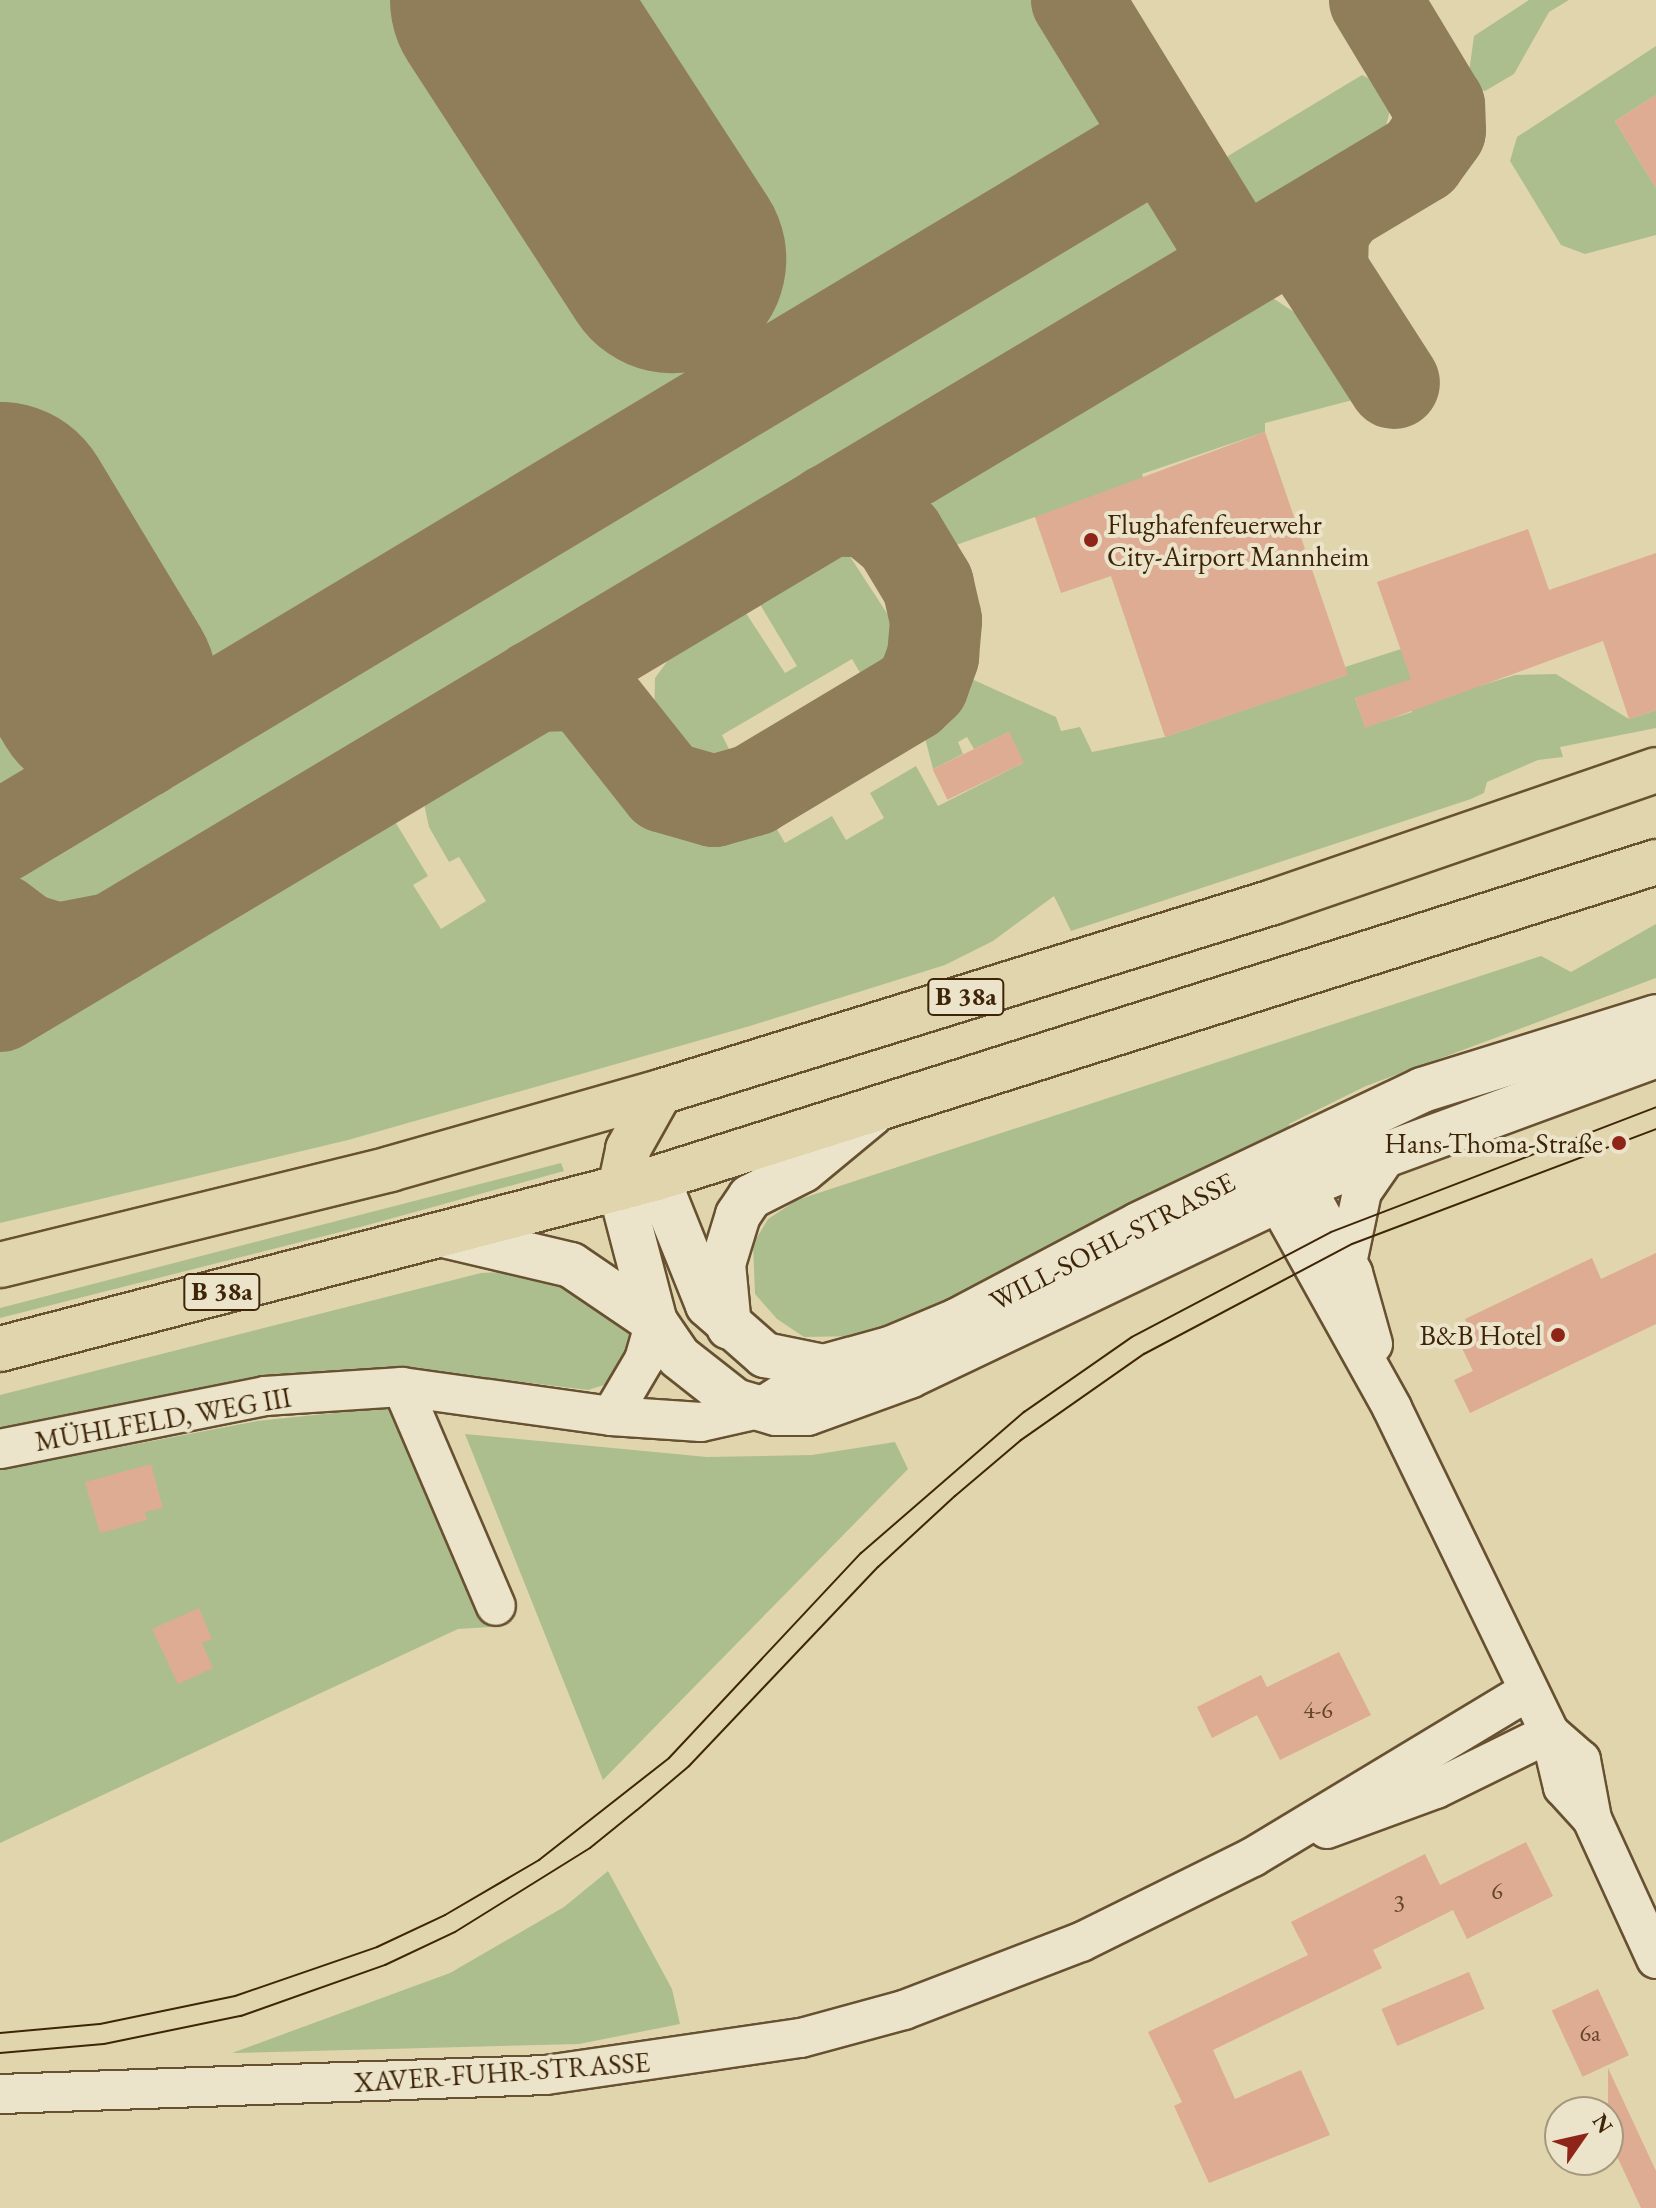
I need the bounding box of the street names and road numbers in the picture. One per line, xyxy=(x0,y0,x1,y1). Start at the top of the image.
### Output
road number: B 38a xyxy=(926,975,1006,1019)
street label: WILL-SOHL-STRASSE xyxy=(984,1165,1240,1317)
road number: B 38a xyxy=(182,1270,262,1314)
street label: MÜHLFELD, WEG III xyxy=(32,1380,294,1458)
street label: XAVER-FUHR-STRASSE xyxy=(353,2045,651,2099)

